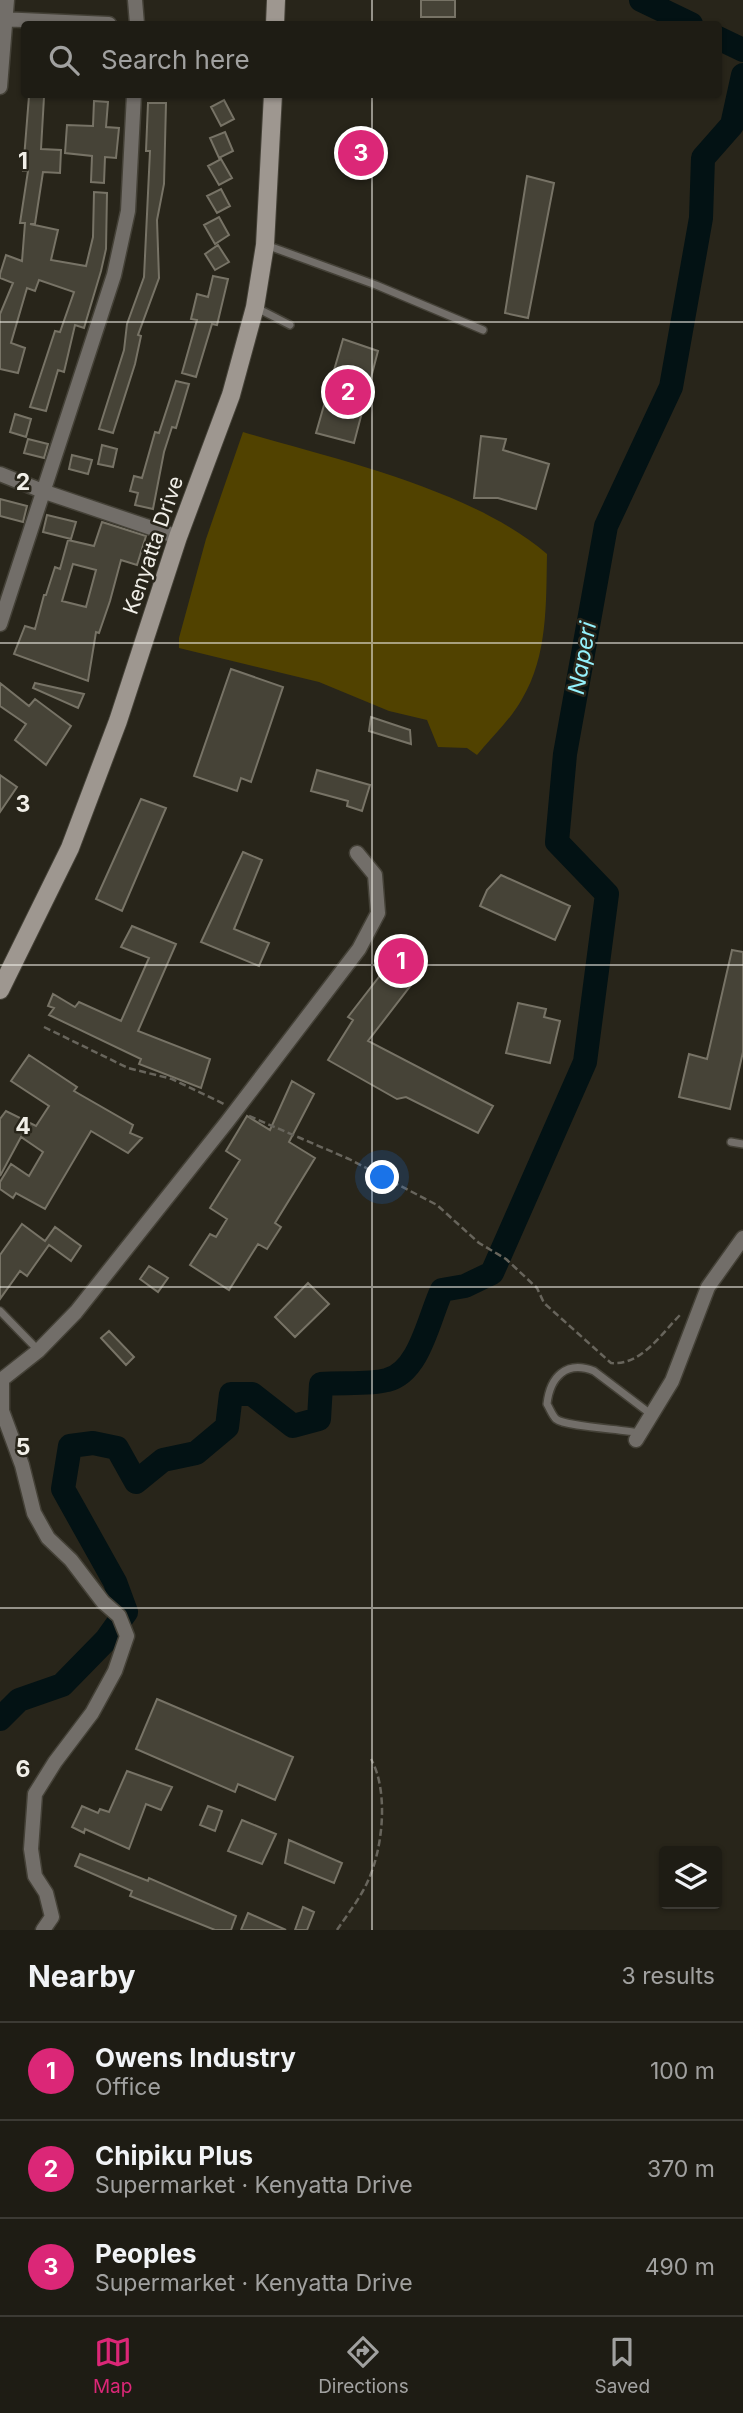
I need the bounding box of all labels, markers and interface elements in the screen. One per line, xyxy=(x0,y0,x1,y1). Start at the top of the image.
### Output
search box xyxy=(21,21,722,98)
icon: search xyxy=(45,41,83,79)
text: Search here xyxy=(101,44,250,75)
pin: 3 xyxy=(338,127,384,179)
text: 1 xyxy=(18,147,28,175)
pin: 2 xyxy=(325,366,371,418)
text: 2 xyxy=(16,468,30,496)
street label: Kenyatta Drive xyxy=(118,473,188,617)
water label: Naperi xyxy=(562,619,602,697)
text: 3 xyxy=(16,790,30,818)
pin: 1 xyxy=(378,935,424,987)
text: 4 xyxy=(15,1112,31,1140)
your location xyxy=(365,1160,399,1194)
text: 5 xyxy=(16,1433,30,1461)
text: 6 xyxy=(16,1755,30,1783)
map controls xyxy=(659,1846,722,1909)
button: layers xyxy=(659,1846,722,1909)
text: Nearby xyxy=(28,1958,136,1994)
text: 3 results xyxy=(622,1962,715,1990)
text: Owens Industry xyxy=(95,2042,296,2073)
text: 1 xyxy=(46,2057,56,2085)
text: 100 m xyxy=(650,2057,715,2085)
text: Office xyxy=(95,2073,161,2101)
text: Chipiku Plus xyxy=(95,2140,253,2171)
text: 2 xyxy=(44,2155,58,2183)
text: 370 m xyxy=(647,2155,715,2183)
text: Supermarket · Kenyatta Drive xyxy=(95,2171,413,2199)
text: Peoples xyxy=(95,2238,197,2269)
text: 3 xyxy=(44,2253,58,2281)
text: 490 m xyxy=(645,2253,715,2281)
text: Supermarket · Kenyatta Drive xyxy=(95,2269,413,2297)
tab: Map xyxy=(93,2333,132,2398)
tab: Directions xyxy=(318,2333,409,2398)
tab: Saved xyxy=(594,2333,650,2398)

